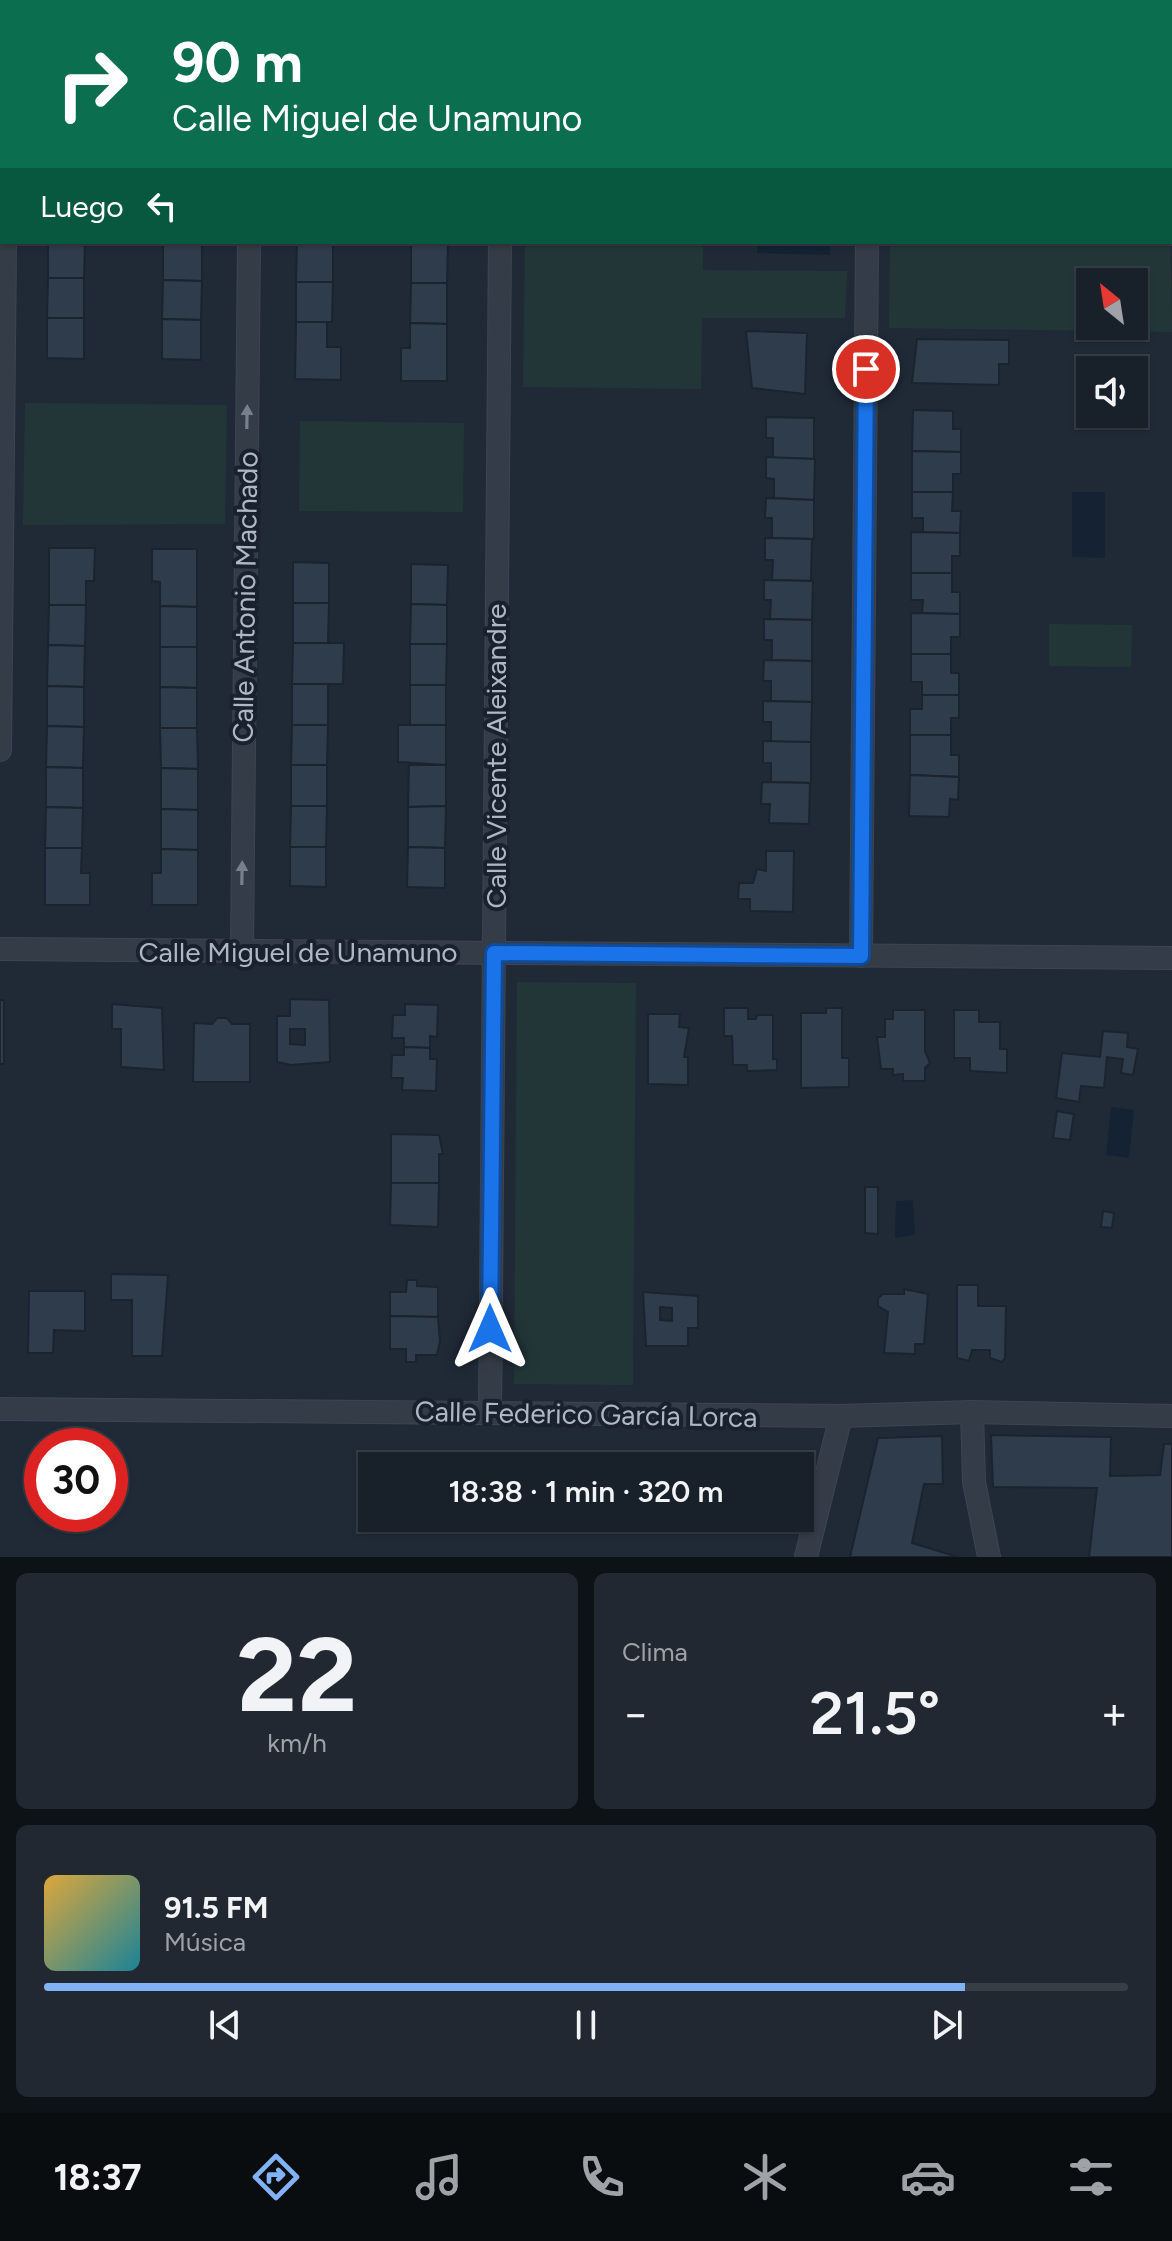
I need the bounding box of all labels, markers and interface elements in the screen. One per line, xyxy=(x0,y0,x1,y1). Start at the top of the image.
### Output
text: 90 m xyxy=(172,29,303,96)
icon: right xyxy=(40,32,144,136)
text: Calle Miguel de Unamuno xyxy=(172,97,582,140)
icon: left xyxy=(140,184,184,228)
text: Luego xyxy=(40,188,124,225)
north arrow xyxy=(1076,268,1148,340)
map controls xyxy=(1076,268,1148,428)
pin xyxy=(832,335,900,403)
icon: arrive xyxy=(844,347,888,391)
button: sound xyxy=(1076,356,1148,428)
one-way arrow xyxy=(241,404,253,429)
street label: Calle Antonio Machado xyxy=(225,451,265,743)
street label: Calle Vicente Aleixandre xyxy=(479,604,513,908)
one-way arrow xyxy=(236,860,248,885)
street label: Calle Miguel de Unamuno xyxy=(138,935,458,969)
position arrow xyxy=(448,1287,532,1371)
street label: Calle Federico García Lorca xyxy=(414,1394,758,1434)
speed limit sign: 30 xyxy=(24,1428,128,1532)
text: 18:38 · 1 min · 320 m xyxy=(448,1473,724,1510)
text: 22 xyxy=(237,1612,357,1737)
text: Clima xyxy=(622,1636,688,1668)
text: 21.5° xyxy=(810,1677,940,1749)
text: − xyxy=(622,1687,649,1740)
text: + xyxy=(1101,1687,1128,1740)
text: km/h xyxy=(267,1727,327,1759)
text: 91.5 FM xyxy=(164,1889,268,1926)
text: Música xyxy=(164,1926,246,1958)
icon: previous xyxy=(203,2003,247,2047)
icon: pause xyxy=(564,2003,608,2047)
icon: next xyxy=(925,2003,969,2047)
icon: directions xyxy=(248,2149,304,2205)
icon: music xyxy=(411,2149,467,2205)
icon: phone xyxy=(574,2149,630,2205)
icon: climate xyxy=(737,2149,793,2205)
icon: car xyxy=(900,2149,956,2205)
icon: filters xyxy=(1063,2149,1119,2205)
text: 18:37 xyxy=(53,2156,142,2199)

